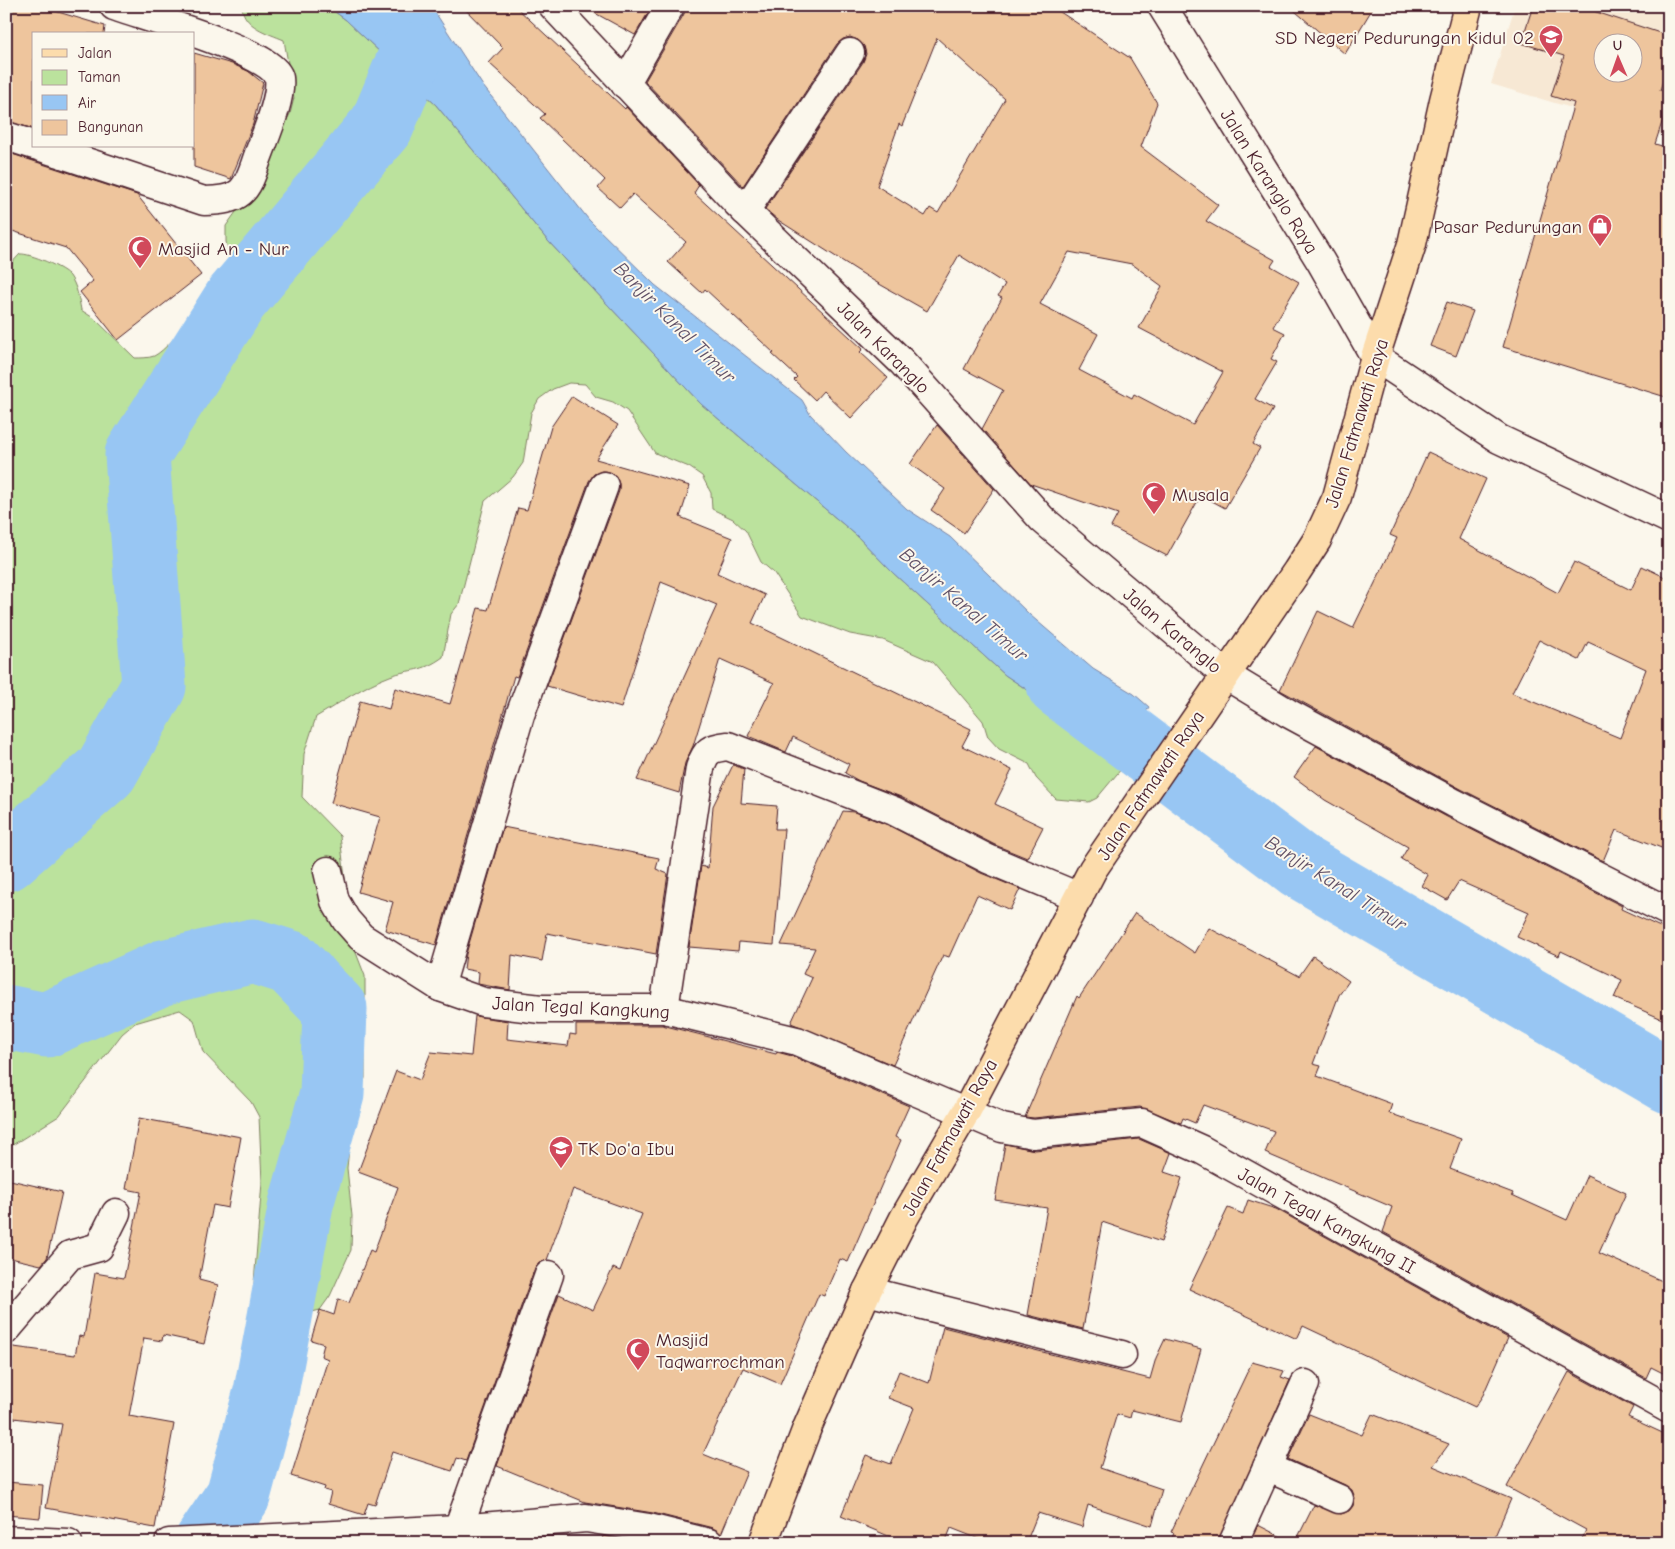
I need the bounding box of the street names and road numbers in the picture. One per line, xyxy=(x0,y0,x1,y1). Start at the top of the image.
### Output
street label: Jalan Karanglo Raya xyxy=(1216,105,1323,258)
street label: Jalan Karanglo xyxy=(833,297,934,398)
street label: Jalan Fatmawati Raya xyxy=(1321,336,1393,511)
street label: Jalan Karanglo xyxy=(1119,583,1226,678)
street label: Jalan Fatmawati Raya xyxy=(1093,707,1209,865)
street label: Jalan Tegal Kangkung xyxy=(491,992,670,1024)
street label: Jalan Fatmawati Raya xyxy=(898,1055,1002,1220)
street label: Jalan Tegal Kangkung II xyxy=(1234,1163,1419,1279)

